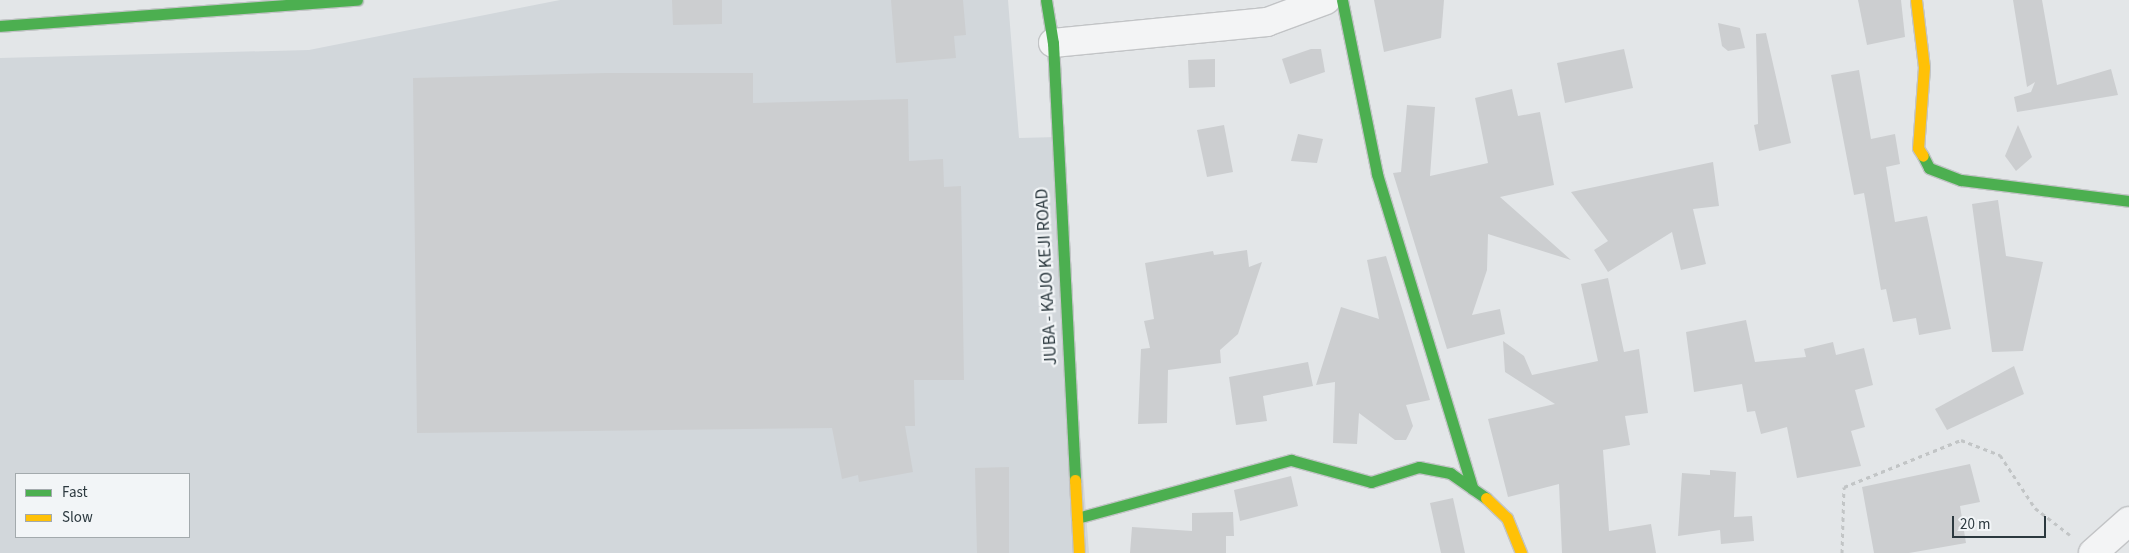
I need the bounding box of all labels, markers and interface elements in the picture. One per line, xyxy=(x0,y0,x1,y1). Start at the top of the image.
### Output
street label: JUBA - KAJO KEJI ROAD xyxy=(1032,188,1062,366)
legend xyxy=(15,473,190,538)
text: Fast xyxy=(62,482,88,503)
scale bar xyxy=(1954,506,2048,538)
text: Slow xyxy=(62,507,93,528)
text: 20 m xyxy=(1960,514,1990,535)

